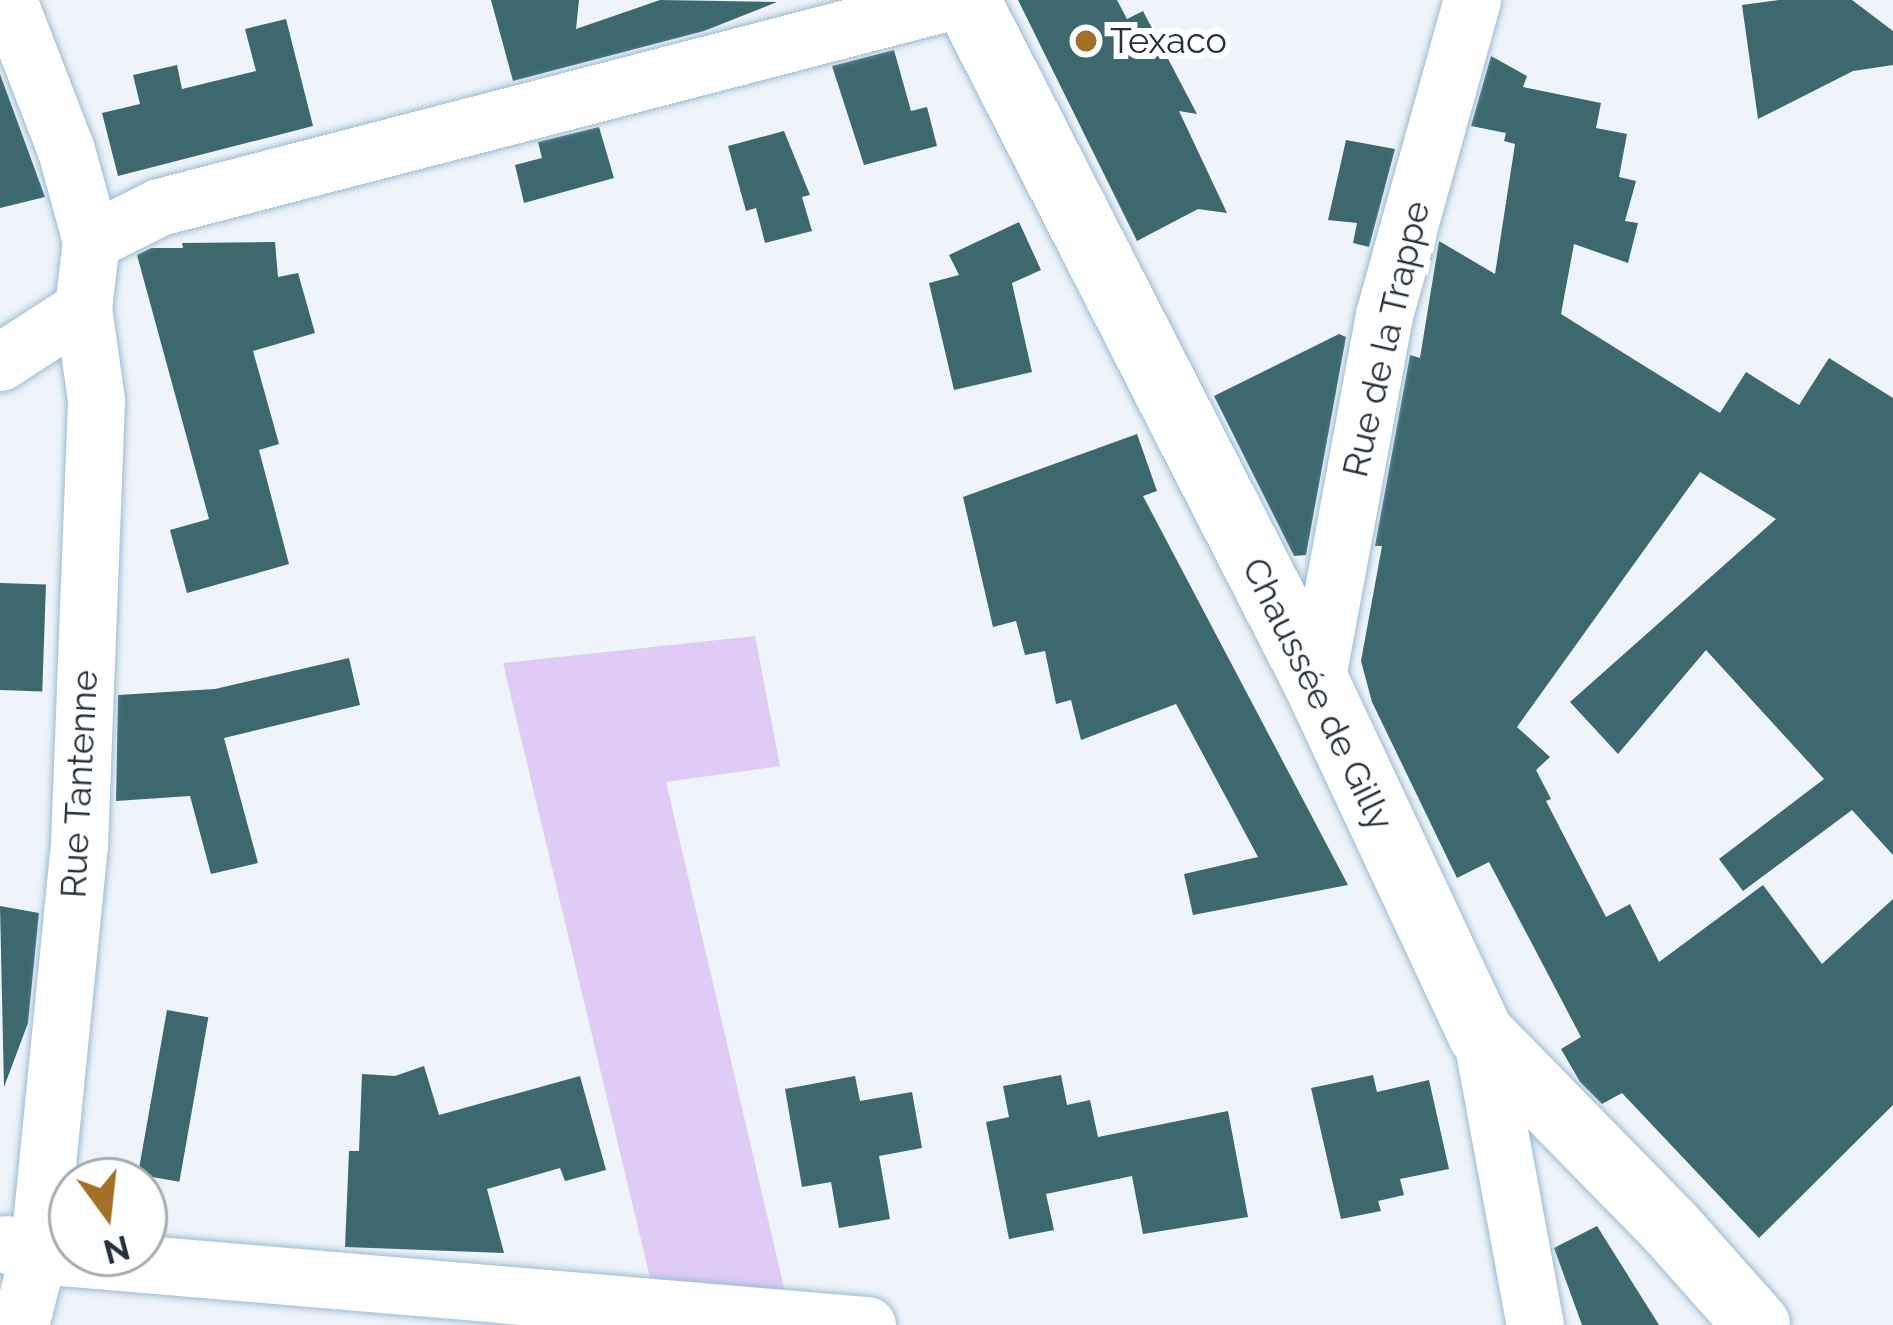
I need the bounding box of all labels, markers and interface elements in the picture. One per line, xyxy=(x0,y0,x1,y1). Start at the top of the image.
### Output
place label: Texaco xyxy=(1110,19,1227,63)
marker: Texaco xyxy=(1073,28,1099,54)
street label: Rue de la Trappe xyxy=(1333,196,1439,482)
street label: Chaussée de Gilly xyxy=(1233,551,1403,837)
street label: Rue Tantenne xyxy=(51,668,107,900)
north arrow xyxy=(48,1157,168,1277)
text: N xyxy=(99,1227,134,1271)

